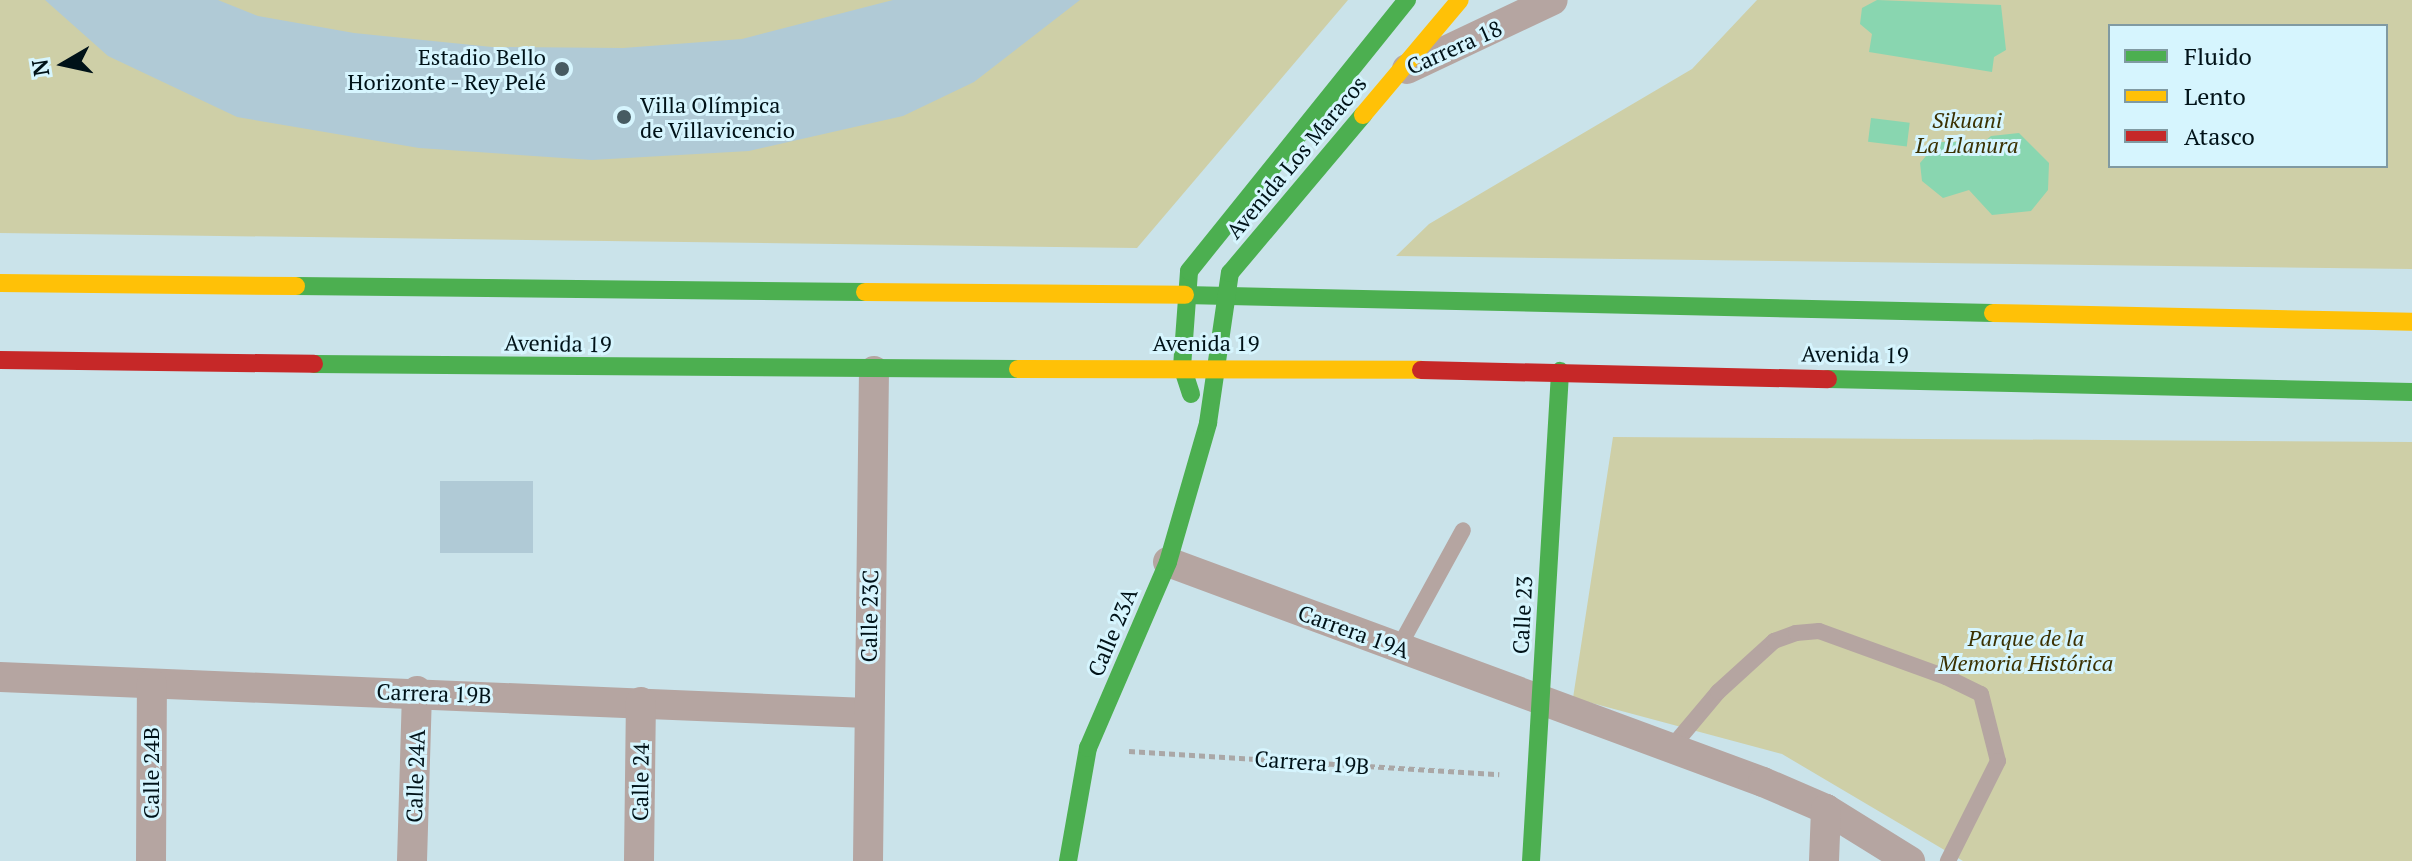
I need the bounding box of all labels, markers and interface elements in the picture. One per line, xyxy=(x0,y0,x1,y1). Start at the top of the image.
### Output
street label: Carrera 18 xyxy=(1402,14,1506,80)
north arrow xyxy=(24,24,104,104)
legend xyxy=(2108,24,2388,168)
text: Fluido xyxy=(2184,40,2252,72)
place label: Estadio Bello Horizonte - Rey Pelé xyxy=(346,43,546,94)
text: N xyxy=(24,57,55,78)
marker: Estadio Bello Horizonte - Rey Pelé xyxy=(553,60,571,78)
street label: Avenida Los Maracos xyxy=(1220,70,1372,244)
text: Lento xyxy=(2184,80,2246,112)
place label: Villa Olímpica de Villavicencio xyxy=(640,91,795,142)
park label: Sikuani La Llanura xyxy=(1916,106,2018,158)
marker: Villa Olímpica de Villavicencio xyxy=(615,108,633,126)
text: Atasco xyxy=(2184,120,2255,152)
street label: Avenida 19 xyxy=(504,329,612,357)
street label: Avenida 19 xyxy=(1152,330,1260,356)
street label: Avenida 19 xyxy=(1801,340,1909,368)
street label: Calle 23C xyxy=(855,569,883,663)
street label: Calle 23 xyxy=(1507,575,1537,655)
street label: Calle 23A xyxy=(1082,584,1142,680)
street label: Carrera 19A xyxy=(1295,599,1413,663)
park label: Parque de la Memoria Histórica xyxy=(1939,624,2113,676)
street label: Carrera 19B xyxy=(376,678,492,708)
street label: Calle 24B xyxy=(138,727,164,819)
street label: Calle 24A xyxy=(400,729,430,823)
street label: Calle 24 xyxy=(626,743,654,821)
street label: Carrera 19B xyxy=(1254,745,1370,779)

